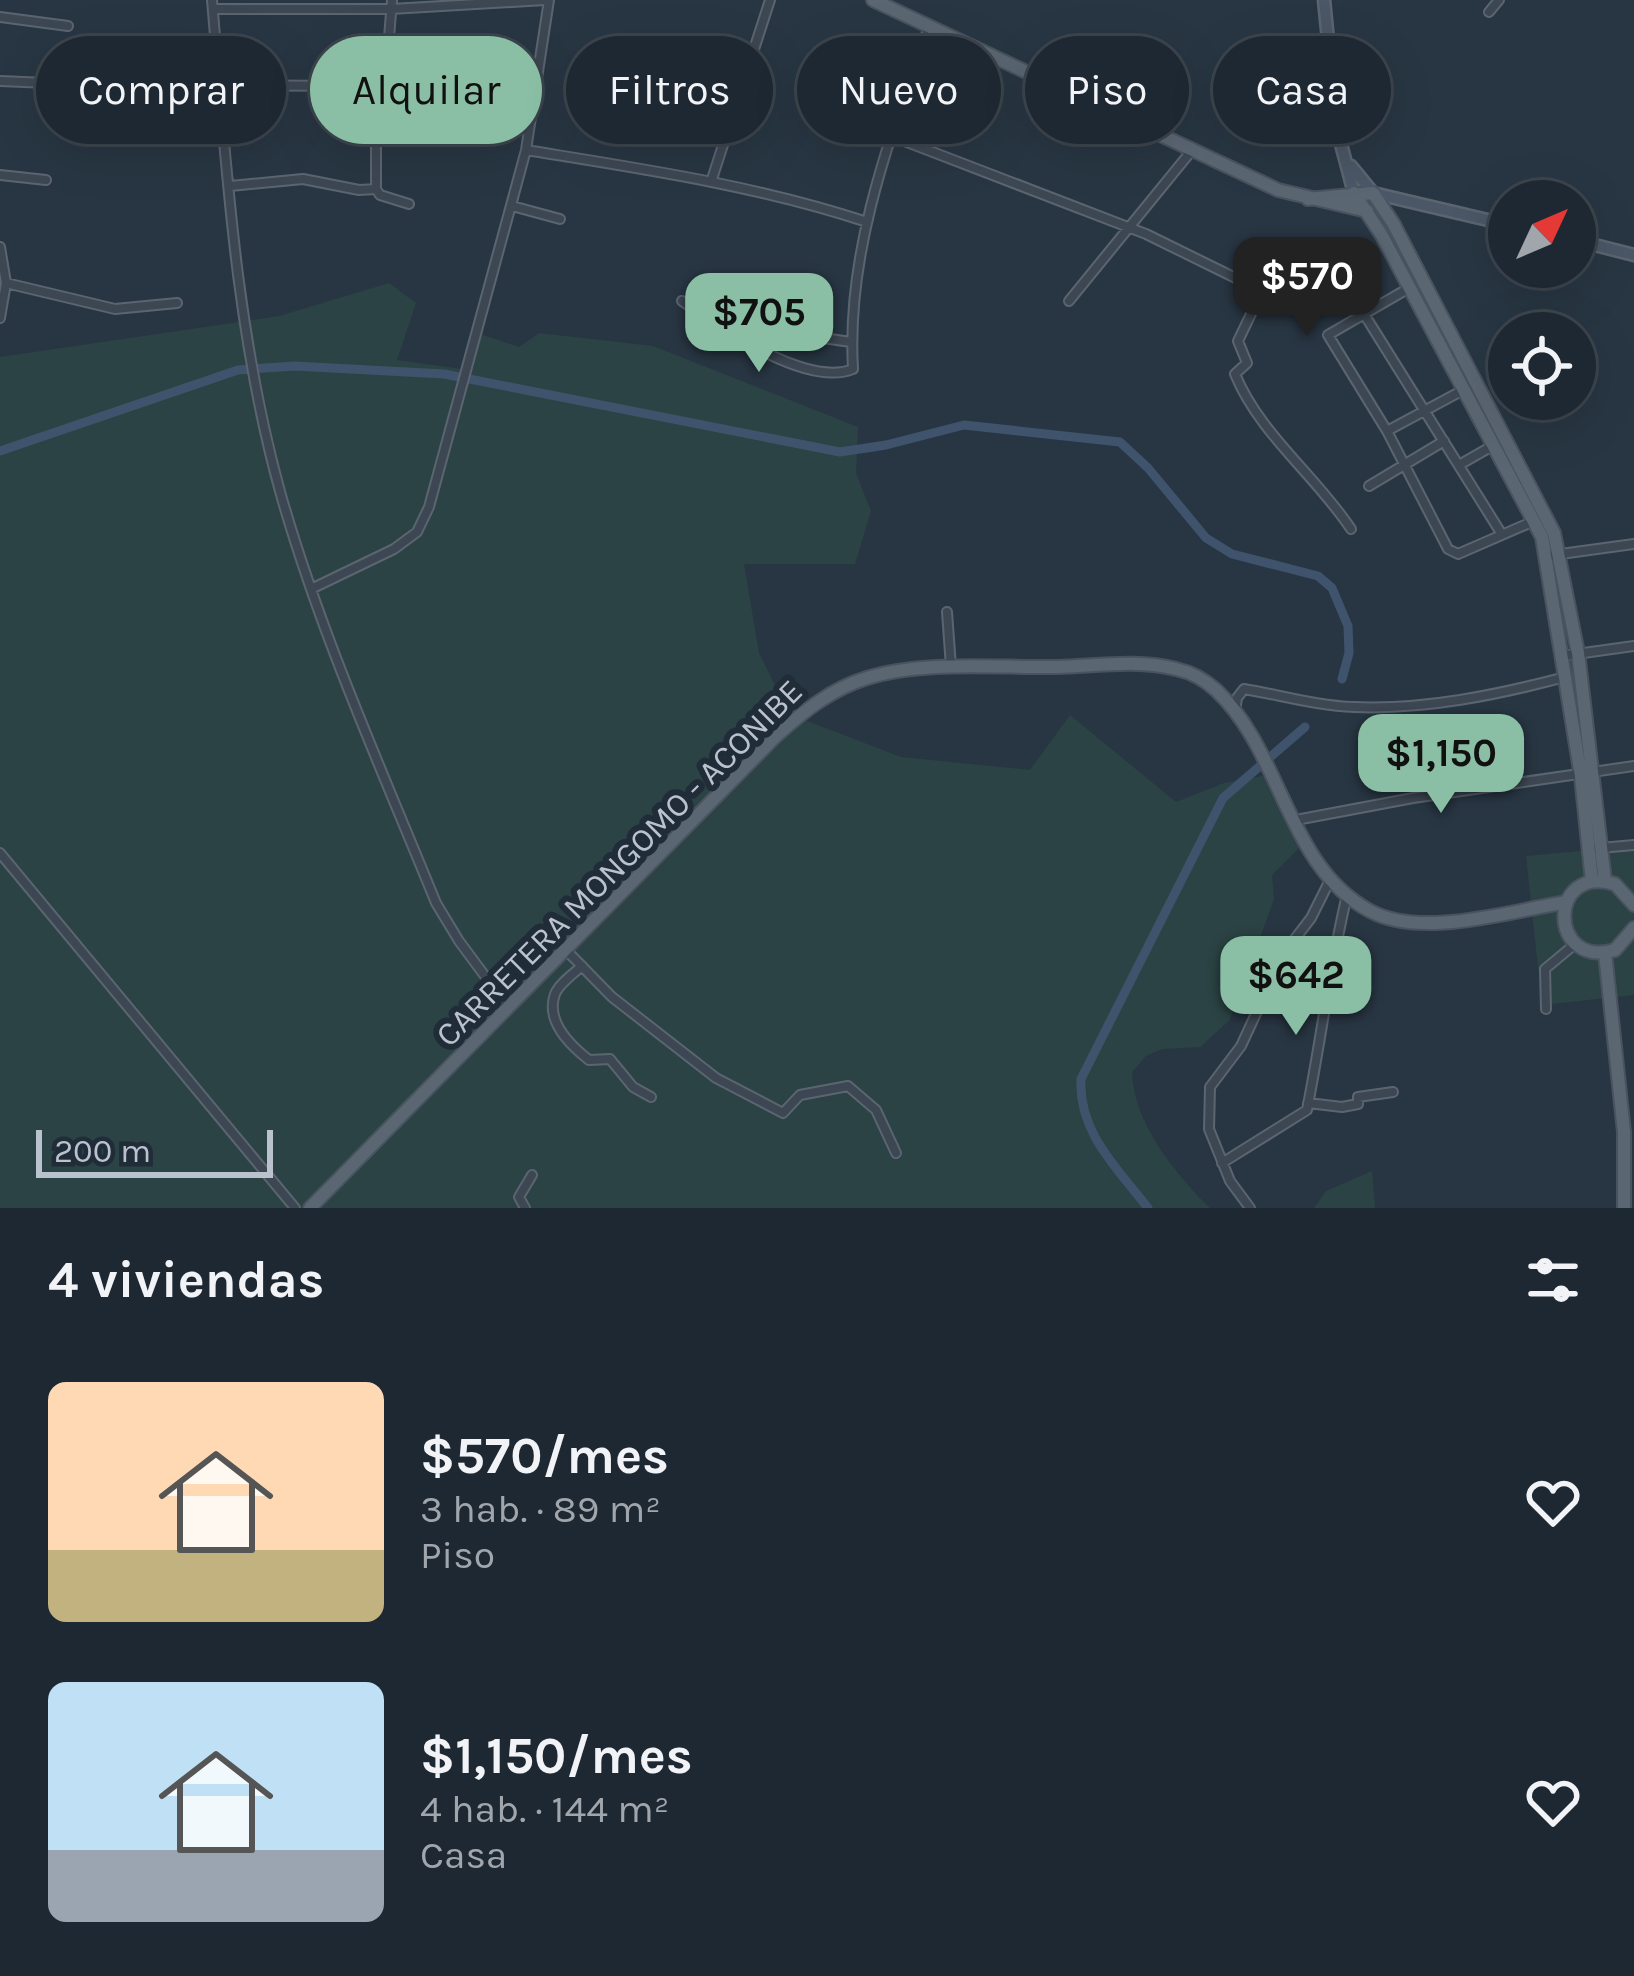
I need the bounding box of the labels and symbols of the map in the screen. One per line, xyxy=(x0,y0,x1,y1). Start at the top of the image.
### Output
north arrow xyxy=(1488,180,1596,288)
pin: $570 xyxy=(1236,237,1378,339)
pin: $705 xyxy=(688,273,830,375)
street label: CARRETERA MONGOMO - ACONIBE xyxy=(428,672,810,1054)
pin: $1,150 xyxy=(1343,714,1539,816)
pin: $642 xyxy=(1225,936,1367,1038)
scale bar xyxy=(36,1124,273,1177)

